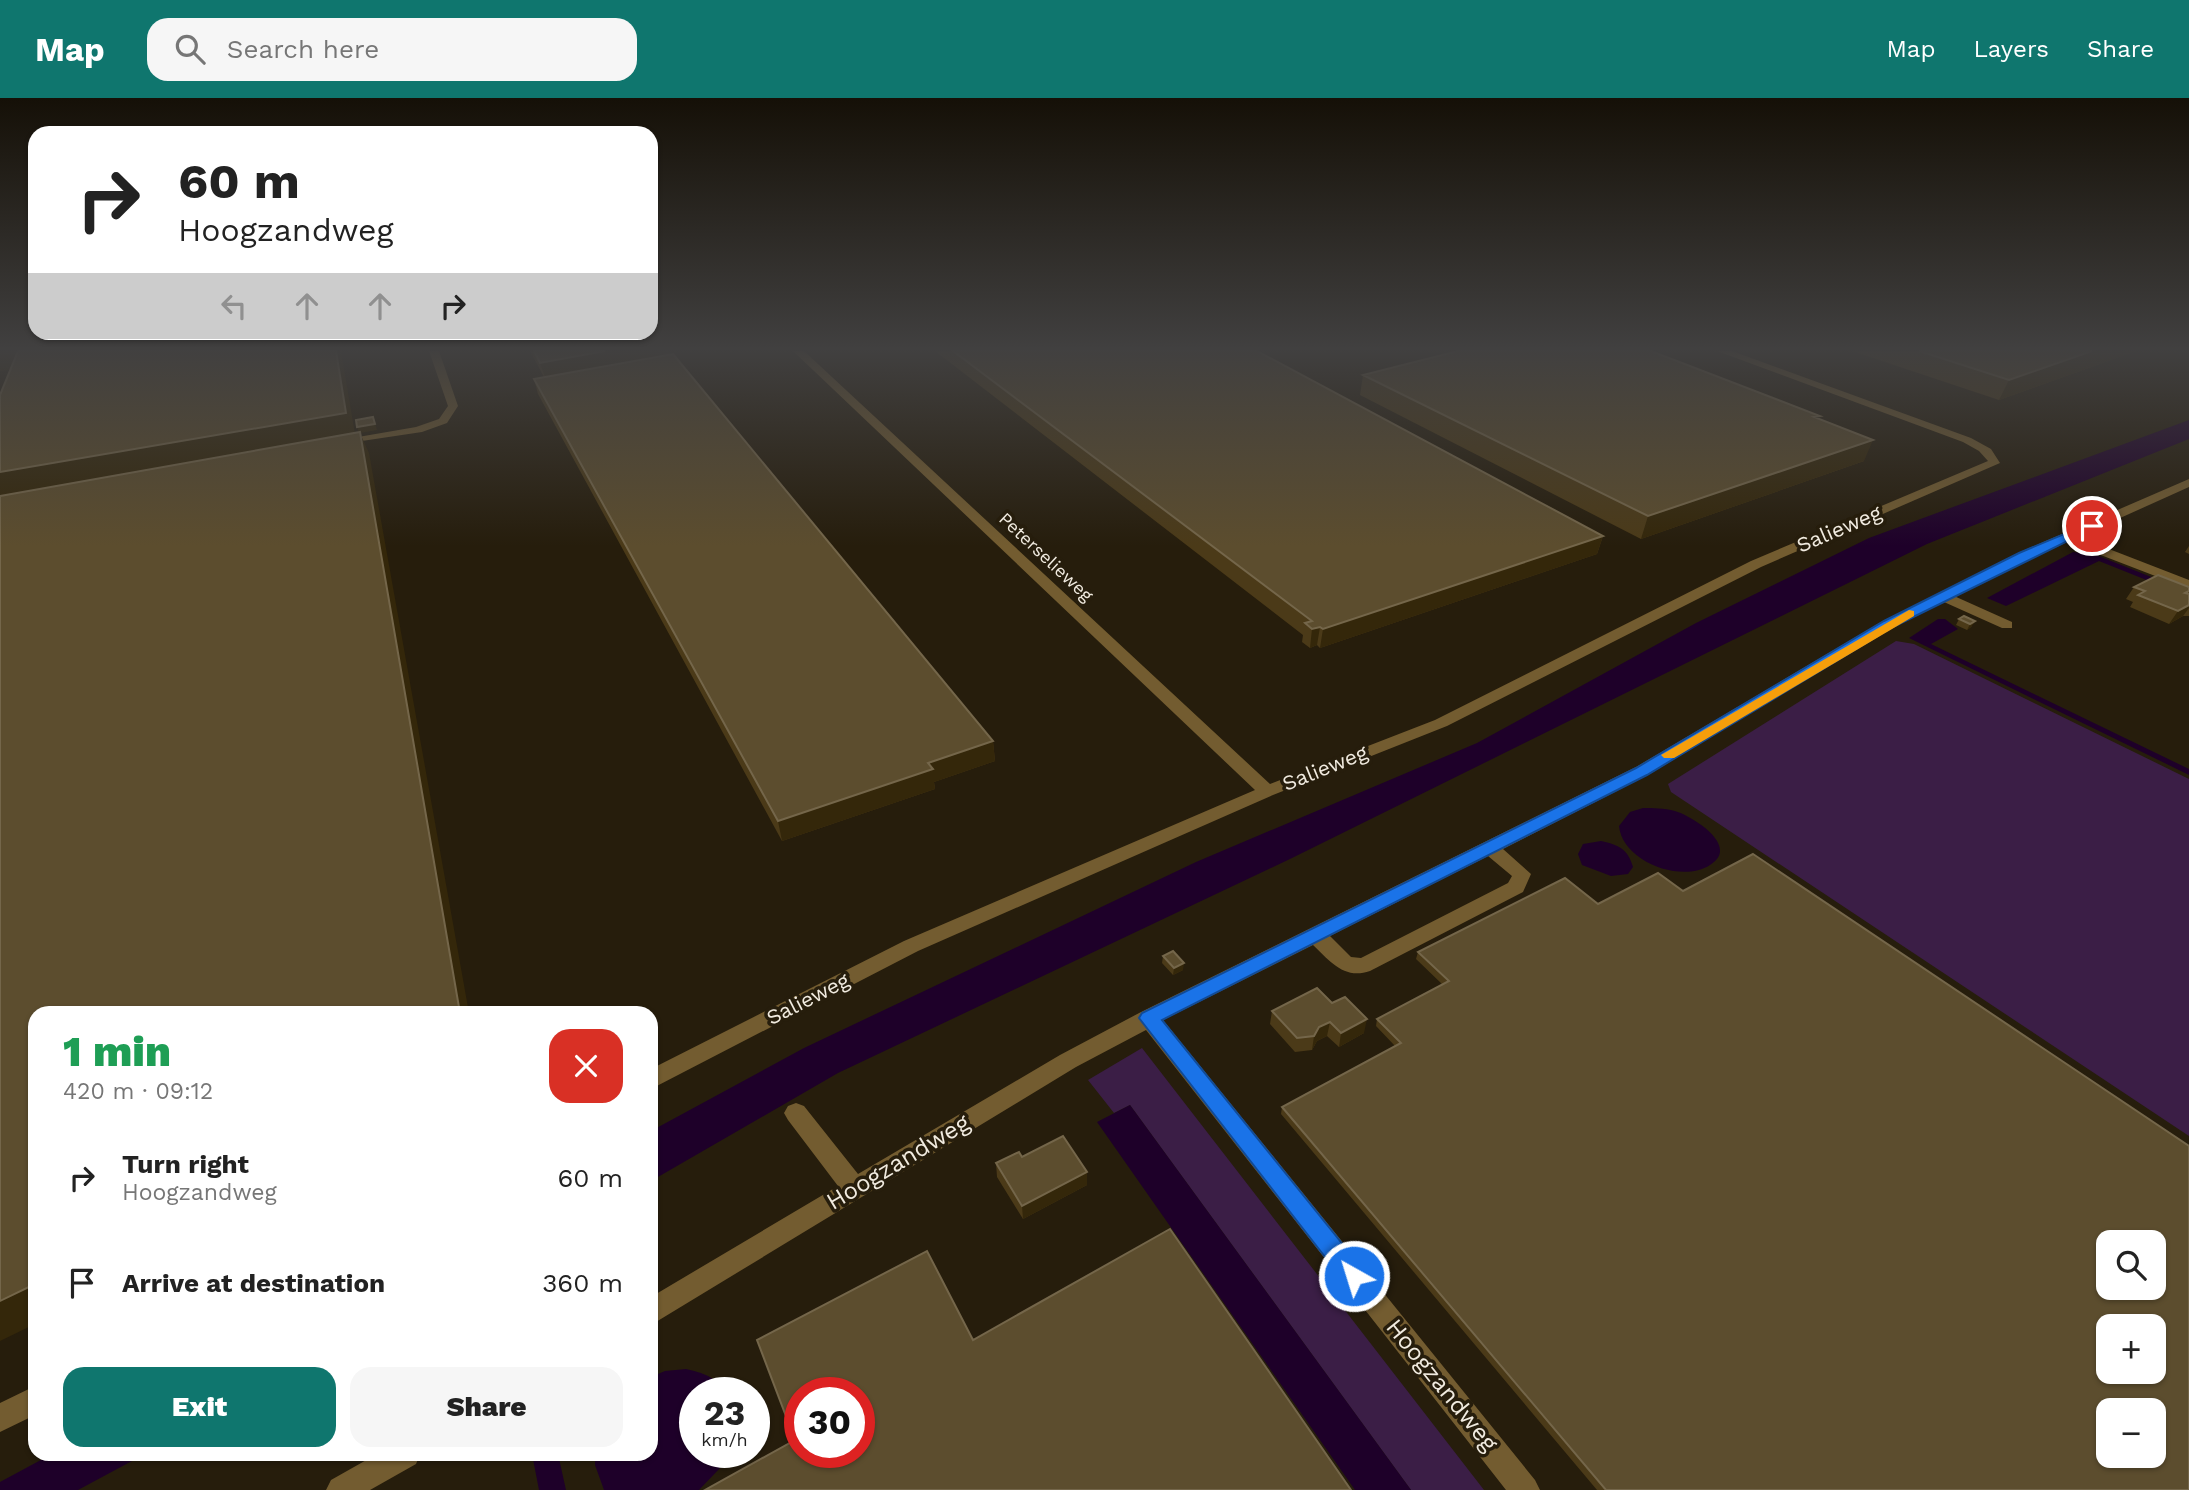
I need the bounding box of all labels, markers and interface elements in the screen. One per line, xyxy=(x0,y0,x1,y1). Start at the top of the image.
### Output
search box xyxy=(147,18,637,81)
text: Map xyxy=(35,30,105,69)
icon: search xyxy=(171,30,209,68)
text: Search here xyxy=(227,34,379,64)
text: Map xyxy=(1887,35,1935,63)
text: Layers xyxy=(1973,35,2049,63)
text: Share xyxy=(2087,35,2154,63)
text: 60 m xyxy=(178,152,300,210)
icon: right xyxy=(63,154,154,245)
text: Hoogzandweg xyxy=(178,211,393,249)
icon: left xyxy=(215,287,253,325)
icon: ahead xyxy=(288,287,326,325)
icon: ahead xyxy=(361,287,399,325)
icon: right xyxy=(434,287,472,325)
pin xyxy=(2062,496,2122,556)
street label: Salieweg xyxy=(1793,499,1886,558)
icon: arrive xyxy=(2073,507,2111,545)
street label: Peterselieweg xyxy=(995,508,1098,606)
street label: Salieweg xyxy=(1279,739,1372,796)
street label: Salieweg xyxy=(762,967,854,1030)
text: 1 min xyxy=(63,1027,171,1076)
button: close xyxy=(549,1029,623,1103)
text: 420 m · 09:12 xyxy=(63,1078,213,1105)
street label: Hoogzandweg xyxy=(822,1108,975,1216)
text: Turn right xyxy=(122,1149,249,1179)
icon: right xyxy=(63,1159,101,1197)
text: 60 m xyxy=(557,1163,623,1193)
text: Hoogzandweg xyxy=(122,1179,277,1206)
map controls xyxy=(2096,1230,2166,1468)
button: search xyxy=(2096,1230,2166,1300)
position arrow xyxy=(1317,1239,1391,1313)
icon: arrive xyxy=(63,1264,101,1302)
text: Arrive at destination xyxy=(122,1268,385,1298)
text: 360 m xyxy=(542,1268,623,1298)
street label: Hoogzandweg xyxy=(1380,1313,1504,1457)
button: + xyxy=(2096,1314,2166,1384)
button: Exit xyxy=(63,1367,336,1447)
button: Share xyxy=(350,1367,623,1447)
speed limit sign: 30 xyxy=(784,1377,875,1468)
text: 23 xyxy=(704,1392,745,1434)
button: − xyxy=(2096,1398,2166,1468)
text: km/h xyxy=(701,1429,748,1450)

